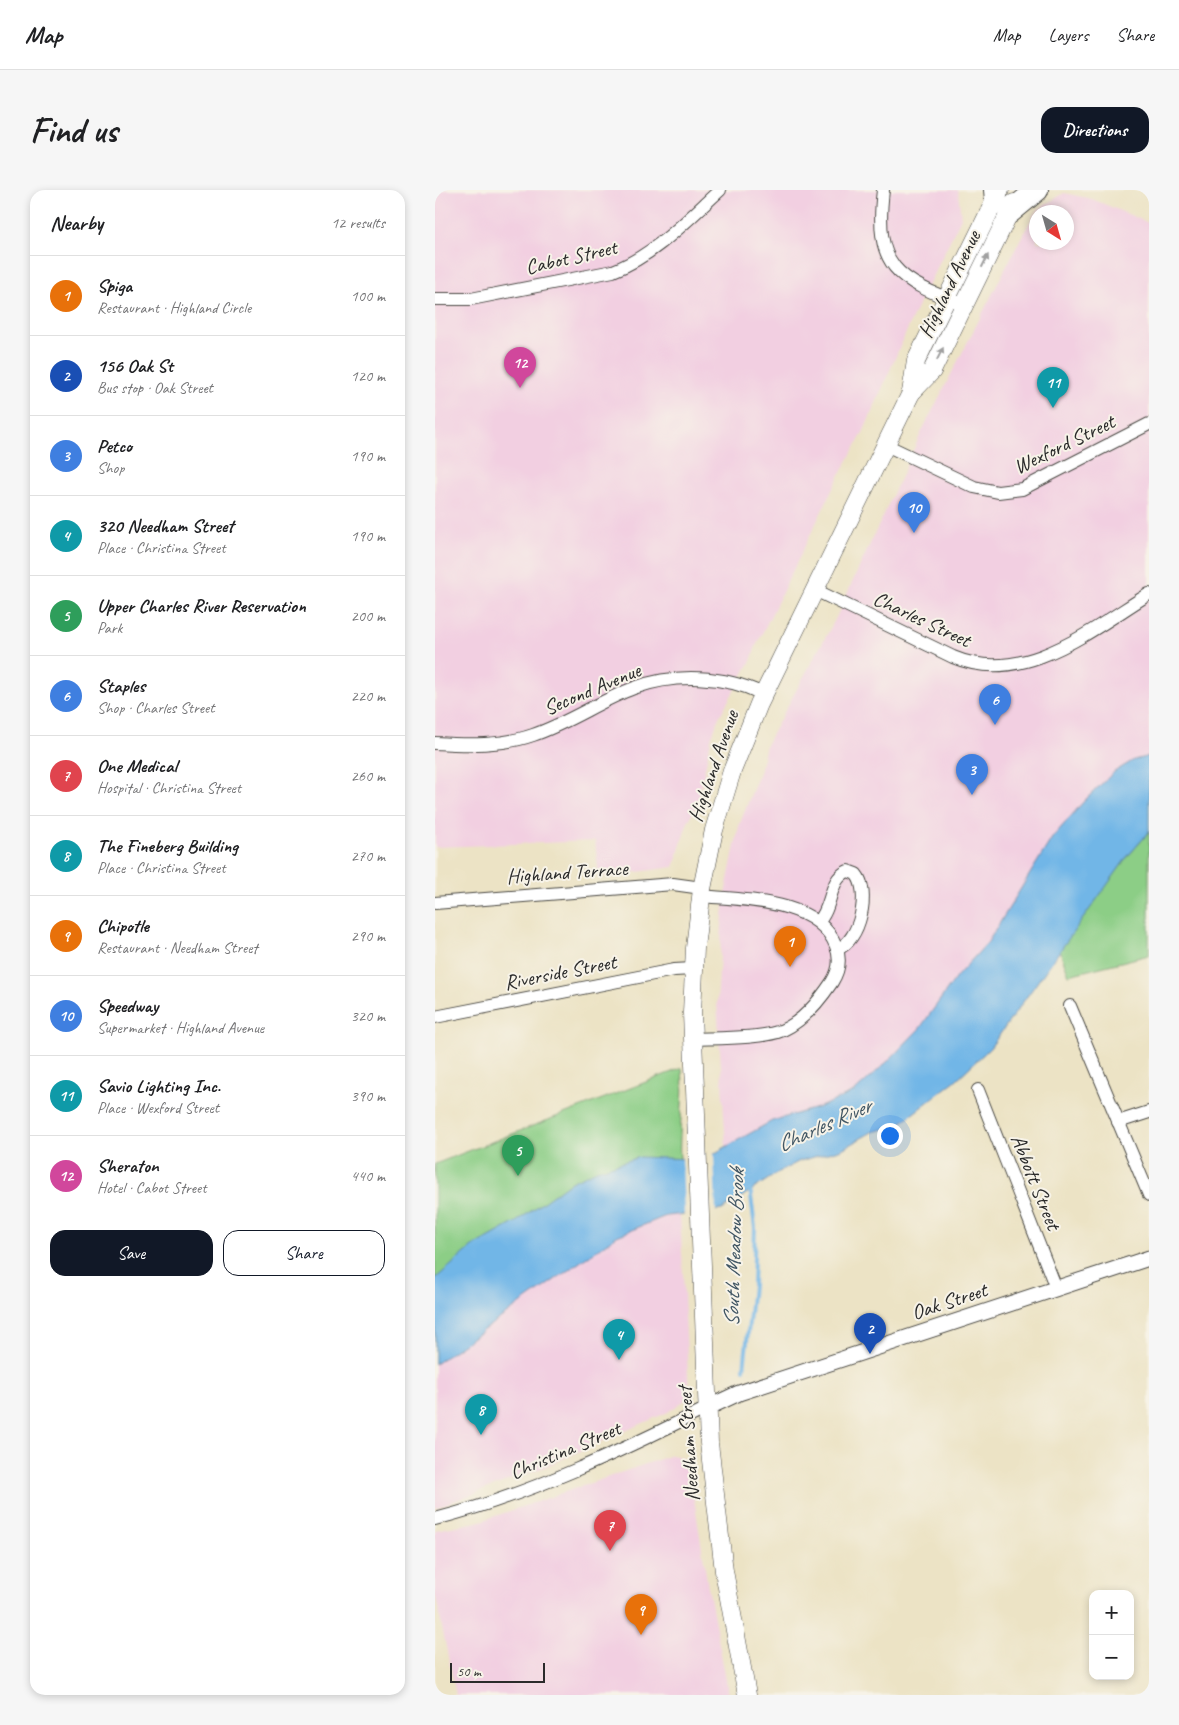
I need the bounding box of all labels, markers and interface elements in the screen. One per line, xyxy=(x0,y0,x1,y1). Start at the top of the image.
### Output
text: Map xyxy=(25,20,62,50)
text: Map xyxy=(993,24,1021,46)
text: Layers xyxy=(1049,24,1088,46)
text: Share xyxy=(1116,24,1154,46)
button: Directions xyxy=(1041,107,1149,153)
text: Find us xyxy=(30,108,117,153)
north arrow xyxy=(1029,205,1074,250)
text: Nearby xyxy=(50,210,103,236)
text: 12 results xyxy=(331,213,385,233)
street label: Highland Avenue xyxy=(912,225,987,342)
street label: Cabot Street xyxy=(523,233,621,280)
one-way arrow xyxy=(982,254,990,268)
text: Spiga xyxy=(97,274,132,298)
text: 1 xyxy=(62,286,70,306)
text: 100 m xyxy=(351,286,385,306)
text: Restaurant · Highland Circle xyxy=(97,298,251,318)
pin: 12 xyxy=(504,347,536,388)
one-way arrow xyxy=(936,347,944,361)
text: 156 Oak St xyxy=(97,354,173,378)
text: 2 xyxy=(62,366,70,386)
text: 120 m xyxy=(351,366,385,386)
pin: 11 xyxy=(1037,367,1069,408)
text: Bus stop · Oak Street xyxy=(97,378,213,398)
street label: Wexford Street xyxy=(1009,408,1121,480)
text: Petco xyxy=(97,434,132,458)
text: 3 xyxy=(62,446,70,466)
text: 190 m xyxy=(351,446,385,466)
text: Shop xyxy=(97,458,124,478)
pin: 10 xyxy=(898,492,930,533)
text: 320 Needham Street xyxy=(97,514,234,538)
text: 4 xyxy=(62,526,70,546)
text: 190 m xyxy=(351,526,385,546)
text: Place · Christina Street xyxy=(97,538,225,558)
street label: Charles Street xyxy=(869,585,977,654)
text: Upper Charles River Reservation xyxy=(97,594,306,618)
text: 5 xyxy=(63,606,69,626)
text: 200 m xyxy=(351,606,385,626)
text: Park xyxy=(97,618,122,638)
street label: Second Avenue xyxy=(540,657,645,721)
text: Staples xyxy=(97,674,145,698)
pin: 6 xyxy=(979,684,1011,725)
text: 6 xyxy=(62,686,70,706)
text: 220 m xyxy=(351,686,385,706)
text: Shop · Charles Street xyxy=(97,698,214,718)
street label: Highland Avenue xyxy=(682,706,745,825)
text: One Medical xyxy=(97,754,177,778)
pin: 3 xyxy=(956,754,988,795)
text: 7 xyxy=(62,766,70,786)
text: 260 m xyxy=(351,766,385,786)
text: Hospital · Christina Street xyxy=(97,778,241,798)
text: The Fineberg Building xyxy=(97,834,238,858)
text: 8 xyxy=(62,846,70,866)
text: 270 m xyxy=(351,846,385,866)
street label: Highland Terrace xyxy=(506,855,630,889)
text: Place · Christina Street xyxy=(97,858,225,878)
text: Chipotle xyxy=(97,914,149,938)
text: 9 xyxy=(62,926,70,946)
text: 290 m xyxy=(351,926,385,946)
pin: 1 xyxy=(774,926,806,967)
text: Restaurant · Needham Street xyxy=(97,938,258,958)
street label: Riverside Street xyxy=(502,948,620,996)
text: Speedway xyxy=(97,994,158,1018)
text: 10 xyxy=(59,1006,73,1026)
text: 320 m xyxy=(351,1006,385,1026)
text: Supermarket · Highland Avenue xyxy=(97,1018,264,1038)
text: Savio Lighting Inc. xyxy=(97,1074,220,1098)
text: 11 xyxy=(59,1086,73,1106)
text: 390 m xyxy=(351,1086,385,1106)
water label: Charles River xyxy=(773,1090,879,1158)
text: Place · Wexford Street xyxy=(97,1098,219,1118)
your location xyxy=(877,1123,903,1149)
street label: Abbott Street xyxy=(1005,1131,1068,1235)
pin: 5 xyxy=(502,1135,534,1176)
text: Sheraton xyxy=(97,1154,159,1178)
water label: South Meadow Brook xyxy=(717,1165,751,1327)
text: 12 xyxy=(59,1166,73,1186)
text: 440 m xyxy=(351,1166,385,1186)
text: Hotel · Cabot Street xyxy=(97,1178,206,1198)
button: Save xyxy=(50,1230,213,1276)
button: Share xyxy=(223,1230,385,1276)
street label: Oak Street xyxy=(908,1276,992,1325)
pin: 2 xyxy=(854,1313,886,1354)
pin: 4 xyxy=(603,1319,635,1360)
street label: Needham Street xyxy=(671,1382,705,1502)
pin: 8 xyxy=(465,1394,497,1435)
street label: Christina Street xyxy=(506,1414,626,1485)
pin: 7 xyxy=(594,1510,626,1551)
map controls xyxy=(1089,1590,1134,1680)
button: + xyxy=(1089,1590,1134,1635)
pin: 9 xyxy=(625,1594,657,1635)
button: − xyxy=(1089,1635,1134,1680)
scale bar xyxy=(450,1660,545,1683)
text: 50 m xyxy=(457,1663,481,1680)

